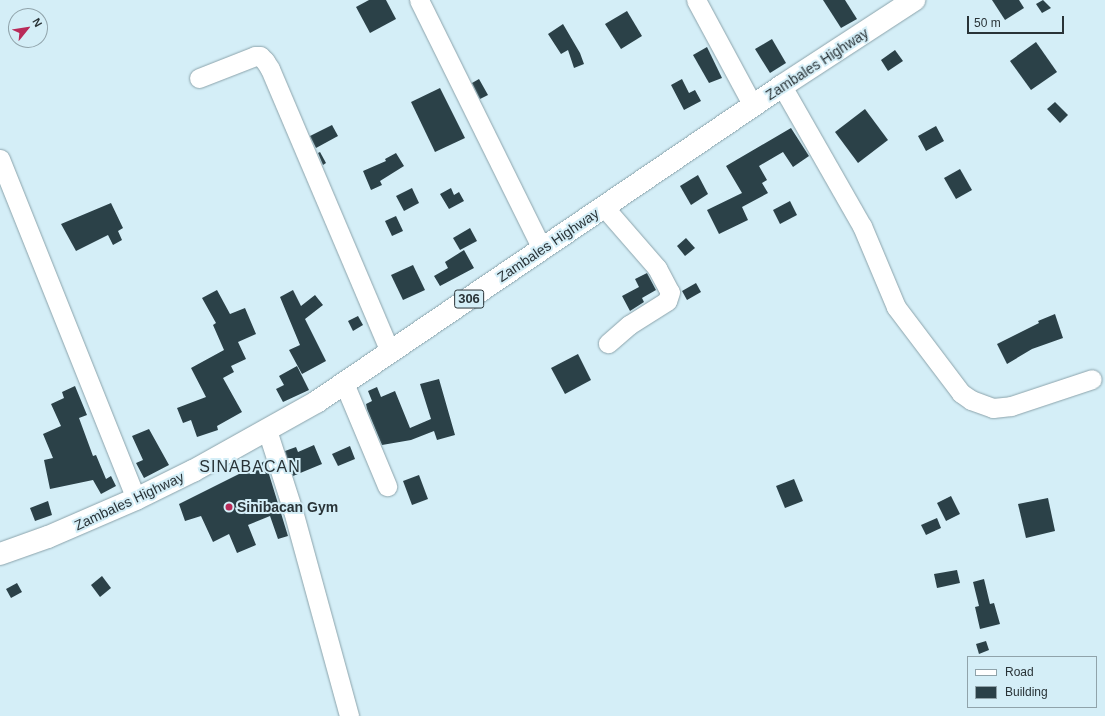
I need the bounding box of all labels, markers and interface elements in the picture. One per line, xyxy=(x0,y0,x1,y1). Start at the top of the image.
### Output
north arrow xyxy=(8,8,48,48)
scale bar xyxy=(969,8,1066,34)
text: N xyxy=(30,16,45,29)
text: 50 m xyxy=(974,16,1001,30)
street label: Zambales Highway xyxy=(763,25,871,103)
street label: Zambales Highway xyxy=(494,205,602,285)
road number: 306 xyxy=(454,288,484,310)
district label: SINABACAN xyxy=(199,457,301,477)
street label: Zambales Highway xyxy=(72,468,186,534)
place label: Sinibacan Gym xyxy=(237,499,338,515)
marker: Sinibacan Gym xyxy=(224,502,234,512)
legend xyxy=(967,656,1097,708)
text: Road xyxy=(1005,665,1034,679)
text: Building xyxy=(1005,685,1048,699)

